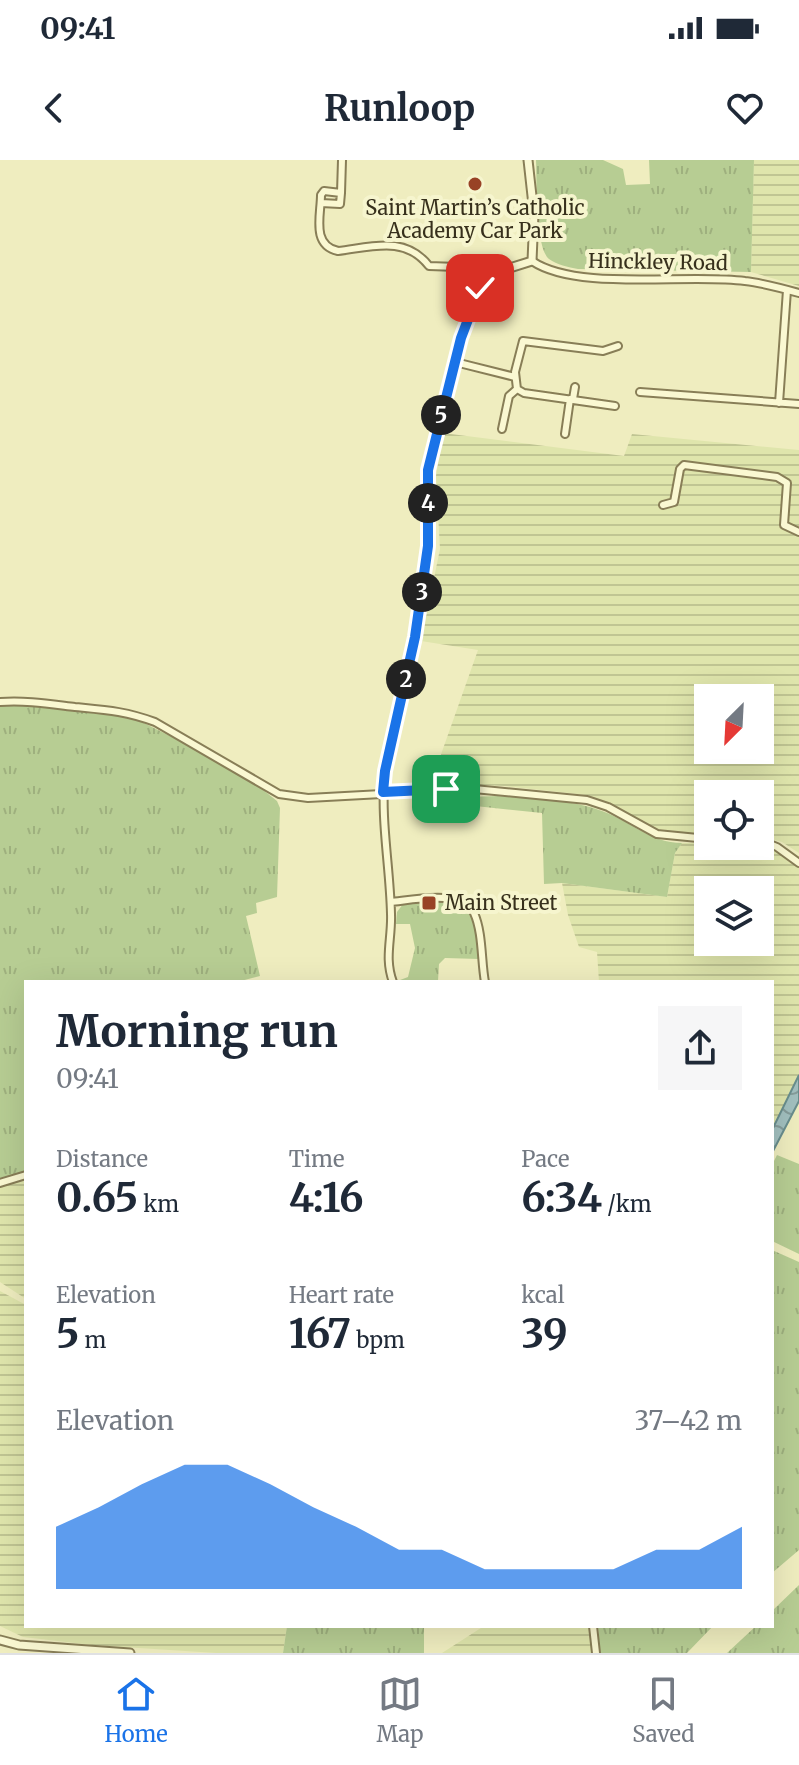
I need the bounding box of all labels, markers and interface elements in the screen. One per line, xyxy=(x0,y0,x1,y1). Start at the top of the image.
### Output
text: 09:41 xyxy=(40,9,115,47)
icon: back xyxy=(32,86,76,130)
text: Runloop xyxy=(324,86,475,131)
icon: heart xyxy=(723,86,767,130)
marker: Saint Martin’s Catholic Academy Car Park xyxy=(466,175,484,193)
place label: Saint Martin’s Catholic Academy Car Park xyxy=(365,195,585,243)
street label: Hinckley Road xyxy=(588,248,728,275)
pin xyxy=(446,254,514,322)
icon: check xyxy=(458,266,502,310)
pin: 5 xyxy=(421,395,461,435)
text: 5 xyxy=(435,401,447,429)
pin: 4 xyxy=(408,483,448,523)
text: 4 xyxy=(421,489,435,517)
pin: 3 xyxy=(402,572,442,612)
text: 3 xyxy=(416,578,428,606)
pin: 2 xyxy=(386,659,426,699)
text: 2 xyxy=(400,665,412,693)
north arrow xyxy=(694,684,774,764)
map controls xyxy=(694,684,774,956)
pin xyxy=(412,755,480,823)
icon: arrive xyxy=(424,767,468,811)
button: locate xyxy=(694,780,774,860)
button: layers xyxy=(694,876,774,956)
place label: Main Street xyxy=(445,890,557,915)
marker: Main Street xyxy=(420,894,438,912)
text: Morning run xyxy=(56,1004,338,1059)
button: share xyxy=(658,1006,742,1090)
text: 09:41 xyxy=(56,1062,119,1095)
text: Distance xyxy=(56,1145,148,1173)
text: Time xyxy=(289,1145,344,1173)
text: Pace xyxy=(521,1145,569,1173)
text: 0.65 xyxy=(56,1173,138,1223)
text: 4:16 xyxy=(289,1173,364,1223)
text: 6:34 xyxy=(521,1173,602,1223)
text: km xyxy=(138,1190,179,1218)
text: /km xyxy=(602,1190,652,1218)
text: Elevation xyxy=(56,1281,156,1309)
text: Heart rate xyxy=(289,1281,394,1309)
text: kcal xyxy=(521,1281,565,1309)
text: 5 xyxy=(56,1309,79,1359)
text: 167 xyxy=(289,1309,351,1359)
text: 39 xyxy=(521,1309,568,1359)
text: m xyxy=(79,1326,106,1354)
text: bpm xyxy=(351,1326,405,1354)
text: Elevation xyxy=(56,1404,174,1437)
text: 37–42 m xyxy=(634,1404,742,1437)
tab: Home xyxy=(104,1672,168,1748)
tab: Map xyxy=(377,1672,423,1748)
tab: Saved xyxy=(632,1672,695,1748)

